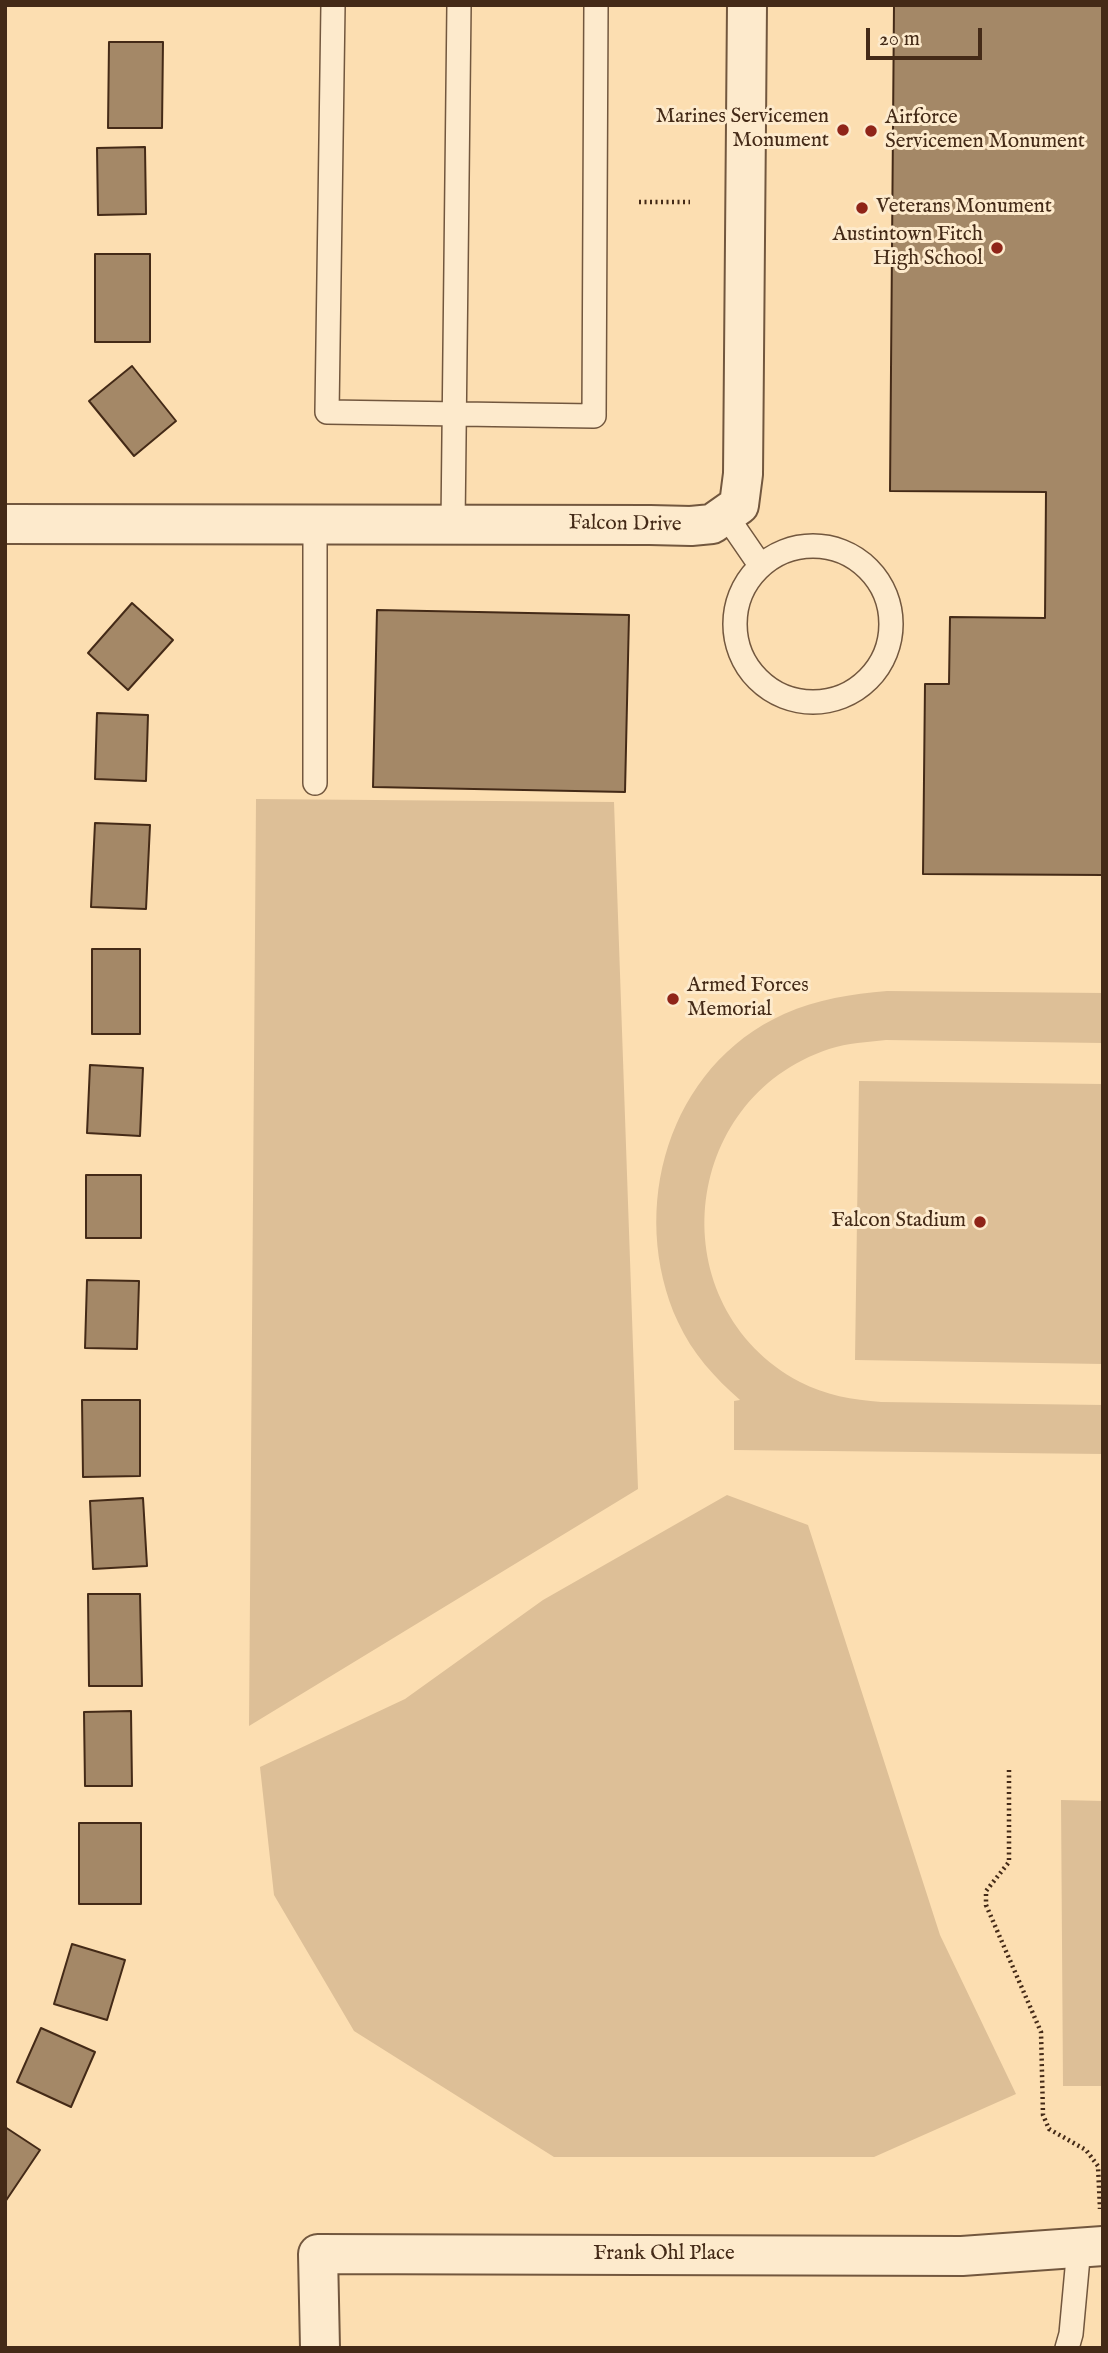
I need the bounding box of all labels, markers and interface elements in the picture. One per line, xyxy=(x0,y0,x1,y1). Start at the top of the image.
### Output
scale bar xyxy=(870,14,986,58)
text: 20 m xyxy=(879,26,920,53)
place label: Marines Servicemen Monument xyxy=(655,105,829,155)
place label: Airforce Servicemen Monument xyxy=(885,106,1085,156)
marker: Marines Servicemen Monument xyxy=(835,122,851,138)
marker: Airforce Servicemen Monument xyxy=(863,123,879,139)
place label: Veterans Monument xyxy=(876,195,1052,221)
marker: Veterans Monument xyxy=(854,200,870,216)
place label: Austintown Fitch High School xyxy=(832,223,983,273)
marker: Austintown Fitch High School xyxy=(989,240,1005,256)
street label: Falcon Drive xyxy=(568,511,682,539)
place label: Armed Forces Memorial xyxy=(687,974,809,1024)
marker: Armed Forces Memorial xyxy=(665,991,681,1007)
place label: Falcon Stadium xyxy=(831,1209,966,1235)
marker: Falcon Stadium xyxy=(972,1214,988,1230)
street label: Frank Ohl Place xyxy=(593,2242,735,2268)

